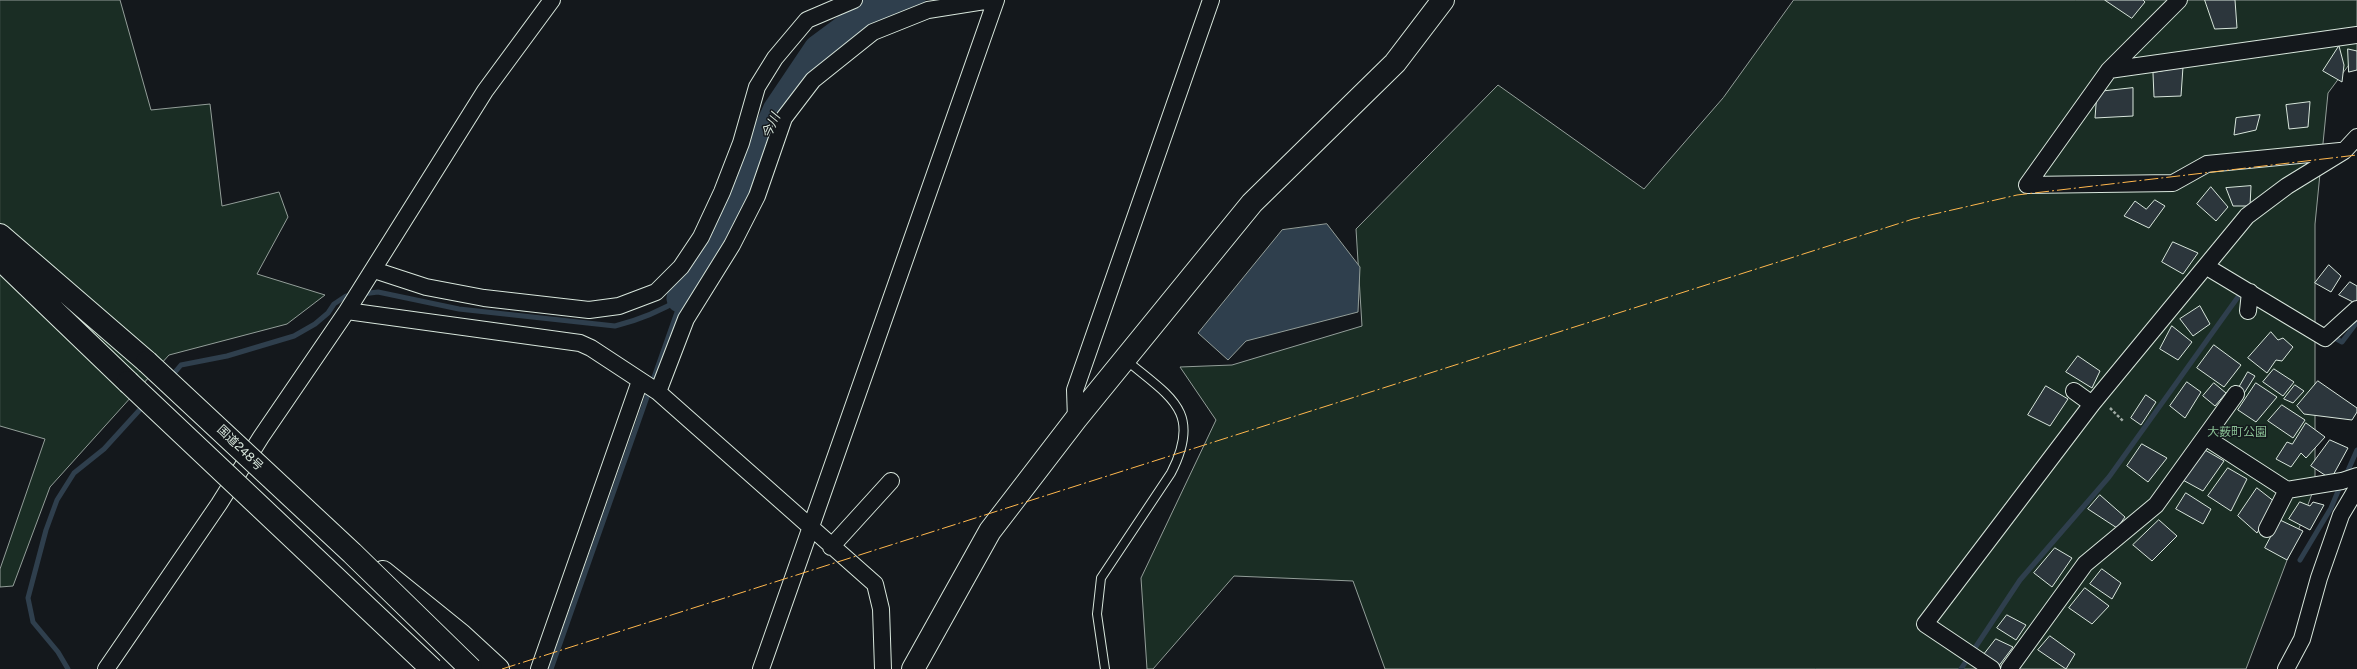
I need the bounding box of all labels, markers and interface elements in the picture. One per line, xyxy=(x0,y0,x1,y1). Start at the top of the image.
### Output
water label: 今川 xyxy=(758,111,784,141)
street label: 国道248号 xyxy=(214,423,266,473)
park label: 大薮町公園 xyxy=(2207,425,2267,439)

